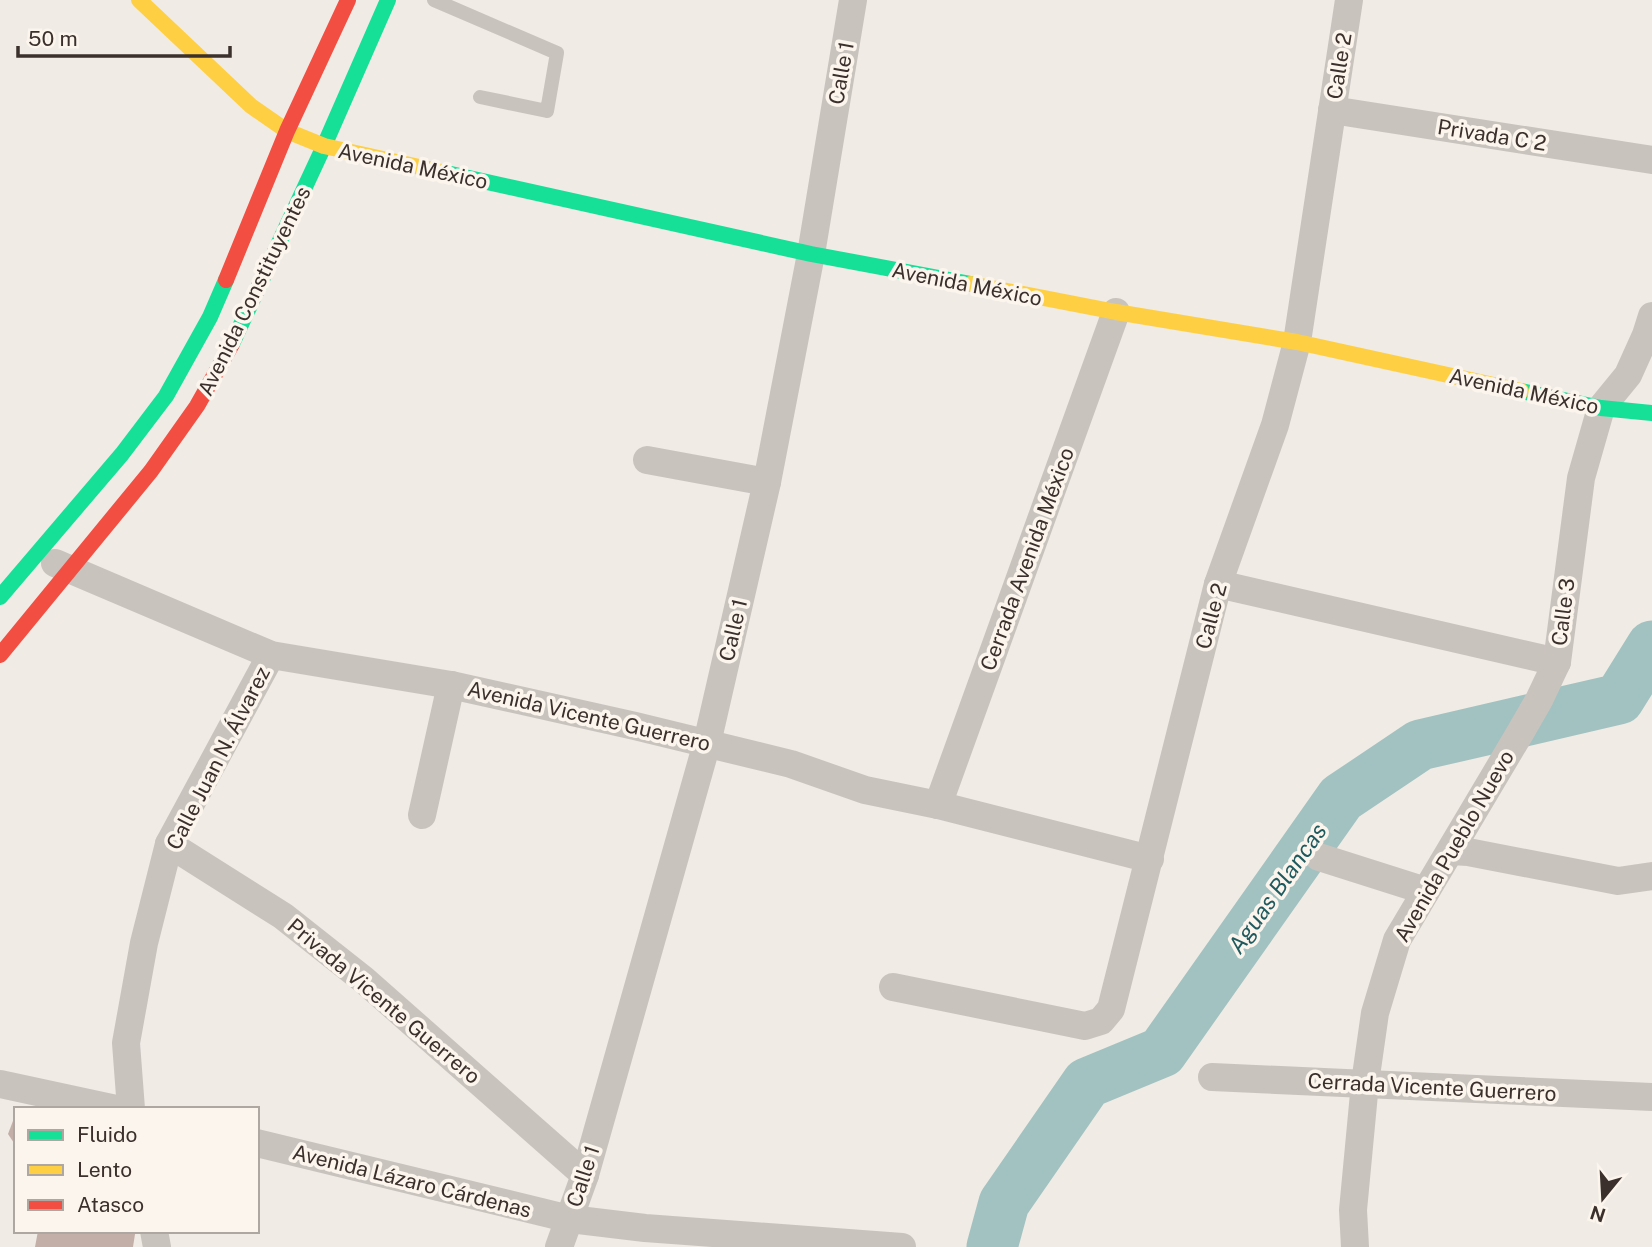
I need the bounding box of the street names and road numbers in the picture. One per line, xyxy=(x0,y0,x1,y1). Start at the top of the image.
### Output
street label: Calle 2 xyxy=(1321,31,1357,101)
street label: Calle 1 xyxy=(823,40,859,106)
street label: Privada C 2 xyxy=(1436,114,1548,156)
street label: Avenida México xyxy=(336,138,490,194)
street label: Avenida Constituyentes xyxy=(192,182,316,400)
street label: Avenida México xyxy=(890,257,1044,311)
street label: Avenida México xyxy=(1447,363,1601,419)
street label: Cerrada Avenida México xyxy=(975,444,1079,674)
street label: Calle 3 xyxy=(1546,577,1580,647)
street label: Calle 2 xyxy=(1190,580,1232,652)
street label: Calle 1 xyxy=(714,596,752,664)
street label: Calle Juan N. Álvarez xyxy=(161,662,275,854)
street label: Avenida Vicente Guerrero xyxy=(465,676,713,756)
street label: Avenida Pueblo Nuevo xyxy=(1389,746,1519,946)
street label: Privada Vicente Guerrero xyxy=(283,913,485,1089)
street label: Cerrada Vicente Guerrero xyxy=(1307,1068,1557,1106)
street label: Avenida Lázaro Cárdenas xyxy=(290,1139,534,1223)
street label: Calle 1 xyxy=(561,1142,605,1210)

